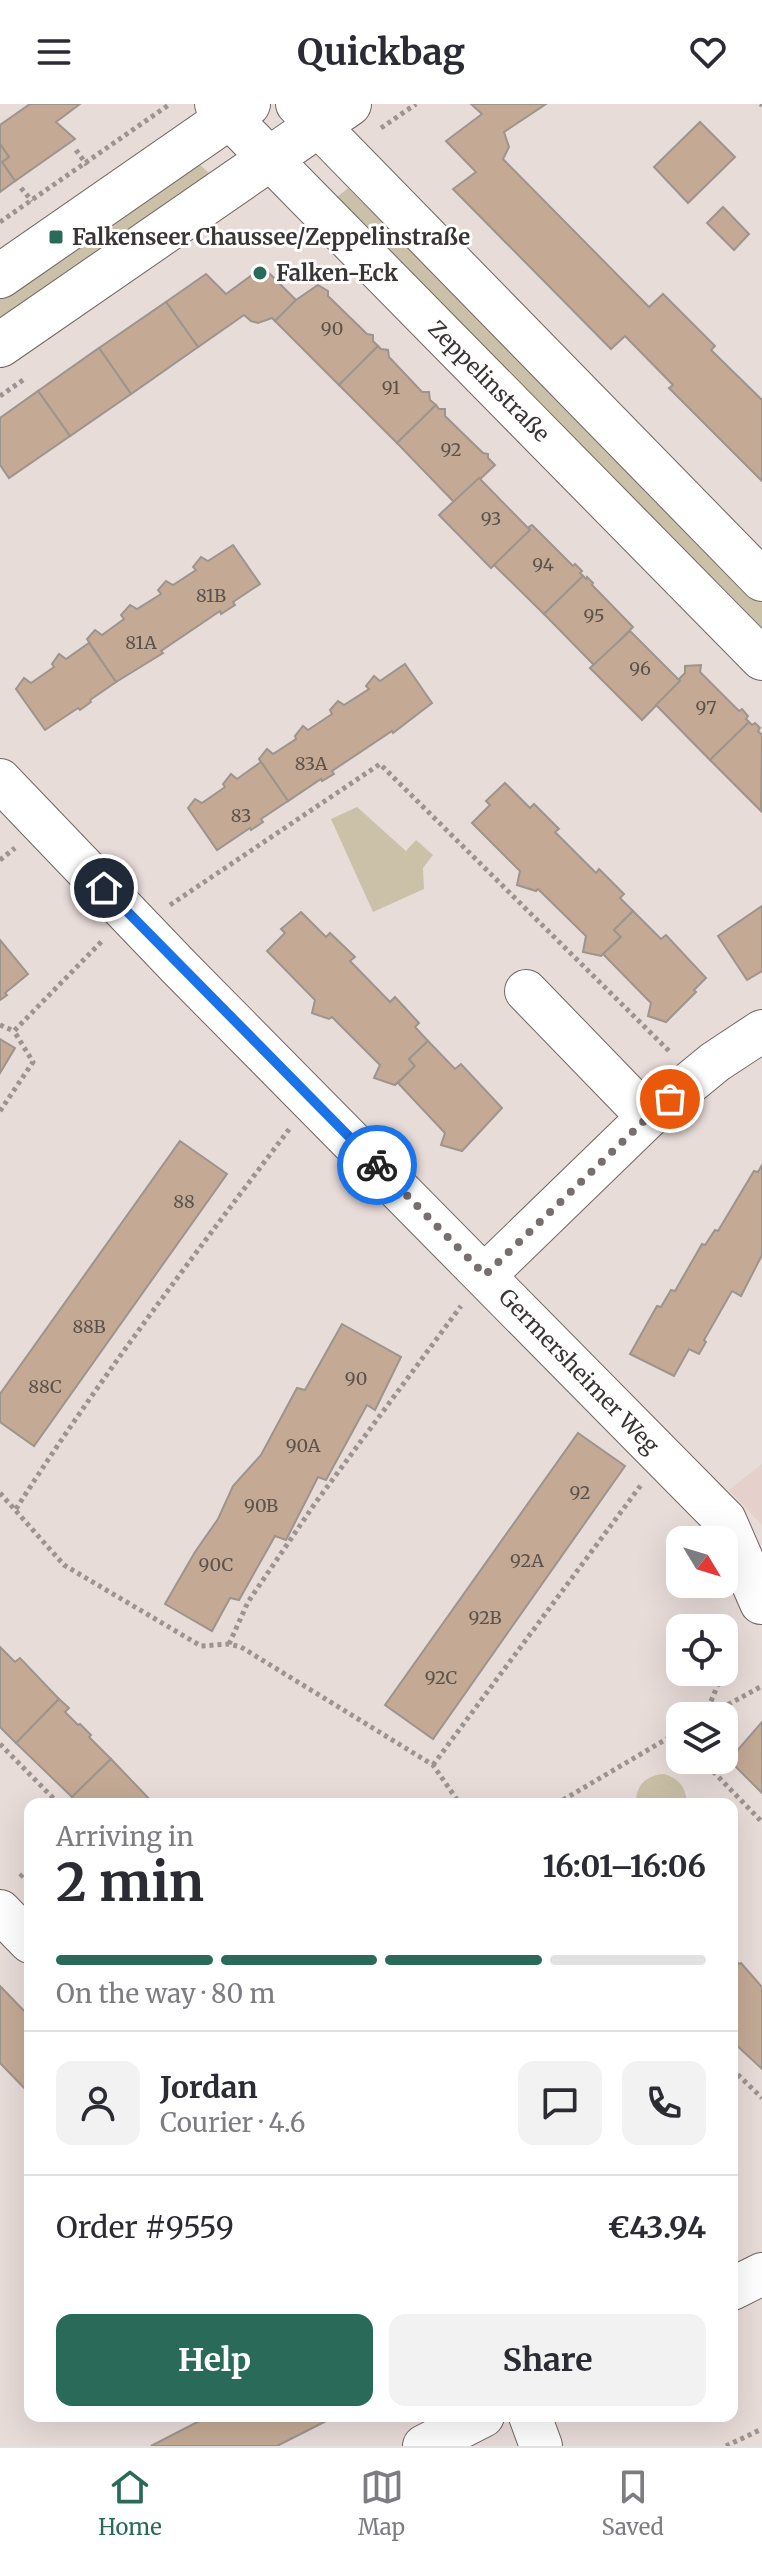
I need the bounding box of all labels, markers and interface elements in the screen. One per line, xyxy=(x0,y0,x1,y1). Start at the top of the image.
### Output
icon: menu xyxy=(32,30,76,74)
text: Quickbag xyxy=(297,30,465,75)
icon: heart xyxy=(686,30,730,74)
place label: Falkenseer Chaussee/Zeppelinstraße xyxy=(72,223,470,251)
marker: Falkenseer Chaussee/Zeppelinstraße xyxy=(47,228,65,246)
place label: Falken-Eck xyxy=(276,259,399,287)
marker: Falken-Eck xyxy=(251,264,269,282)
street label: Zeppelinstraße xyxy=(422,314,556,448)
house number: 90 xyxy=(321,317,343,340)
house number: 91 xyxy=(382,376,400,399)
house number: 92 xyxy=(440,438,462,461)
house number: 93 xyxy=(481,507,501,530)
house number: 94 xyxy=(532,553,554,576)
house number: 81B xyxy=(196,584,226,607)
house number: 95 xyxy=(584,604,605,627)
house number: 81A xyxy=(125,631,157,654)
house number: 96 xyxy=(629,657,651,680)
house number: 97 xyxy=(696,696,716,719)
house number: 83A xyxy=(295,752,328,775)
house number: 83 xyxy=(231,804,251,827)
pin xyxy=(70,854,138,922)
icon: home xyxy=(82,866,126,910)
pin xyxy=(636,1065,704,1133)
icon: bag xyxy=(648,1077,692,1121)
courier xyxy=(337,1125,417,1205)
icon: bike xyxy=(355,1143,399,1187)
house number: 88 xyxy=(173,1190,195,1213)
street label: Germersheimer Weg xyxy=(493,1283,665,1459)
house number: 88B xyxy=(72,1315,106,1338)
house number: 90 xyxy=(345,1367,367,1390)
house number: 88C xyxy=(28,1375,62,1398)
house number: 90A xyxy=(286,1434,321,1457)
house number: 92 xyxy=(569,1481,591,1504)
house number: 90B xyxy=(244,1494,278,1517)
north arrow xyxy=(666,1526,738,1598)
map controls xyxy=(666,1526,738,1774)
house number: 92A xyxy=(510,1549,544,1572)
house number: 90C xyxy=(199,1553,234,1576)
house number: 92B xyxy=(469,1606,501,1629)
button: locate xyxy=(666,1614,738,1686)
house number: 92C xyxy=(425,1666,458,1689)
button: layers xyxy=(666,1702,738,1774)
text: Arriving in xyxy=(56,1820,194,1853)
text: 16:01–16:06 xyxy=(542,1847,706,1885)
text: 2 min xyxy=(56,1850,204,1915)
text: On the way · 80 m xyxy=(56,1977,275,2010)
button: person xyxy=(56,2061,140,2145)
button: chat xyxy=(518,2061,602,2145)
button: phone xyxy=(622,2061,706,2145)
text: Jordan xyxy=(160,2068,258,2106)
text: Courier · 4.6 xyxy=(160,2106,306,2139)
text: Order #9559 xyxy=(56,2208,234,2246)
text: €43.94 xyxy=(607,2208,706,2246)
button: Help xyxy=(56,2314,373,2406)
button: Share xyxy=(389,2314,706,2406)
tab: Home xyxy=(98,2465,162,2541)
tab: Map xyxy=(358,2465,405,2541)
tab: Saved xyxy=(601,2465,664,2541)

